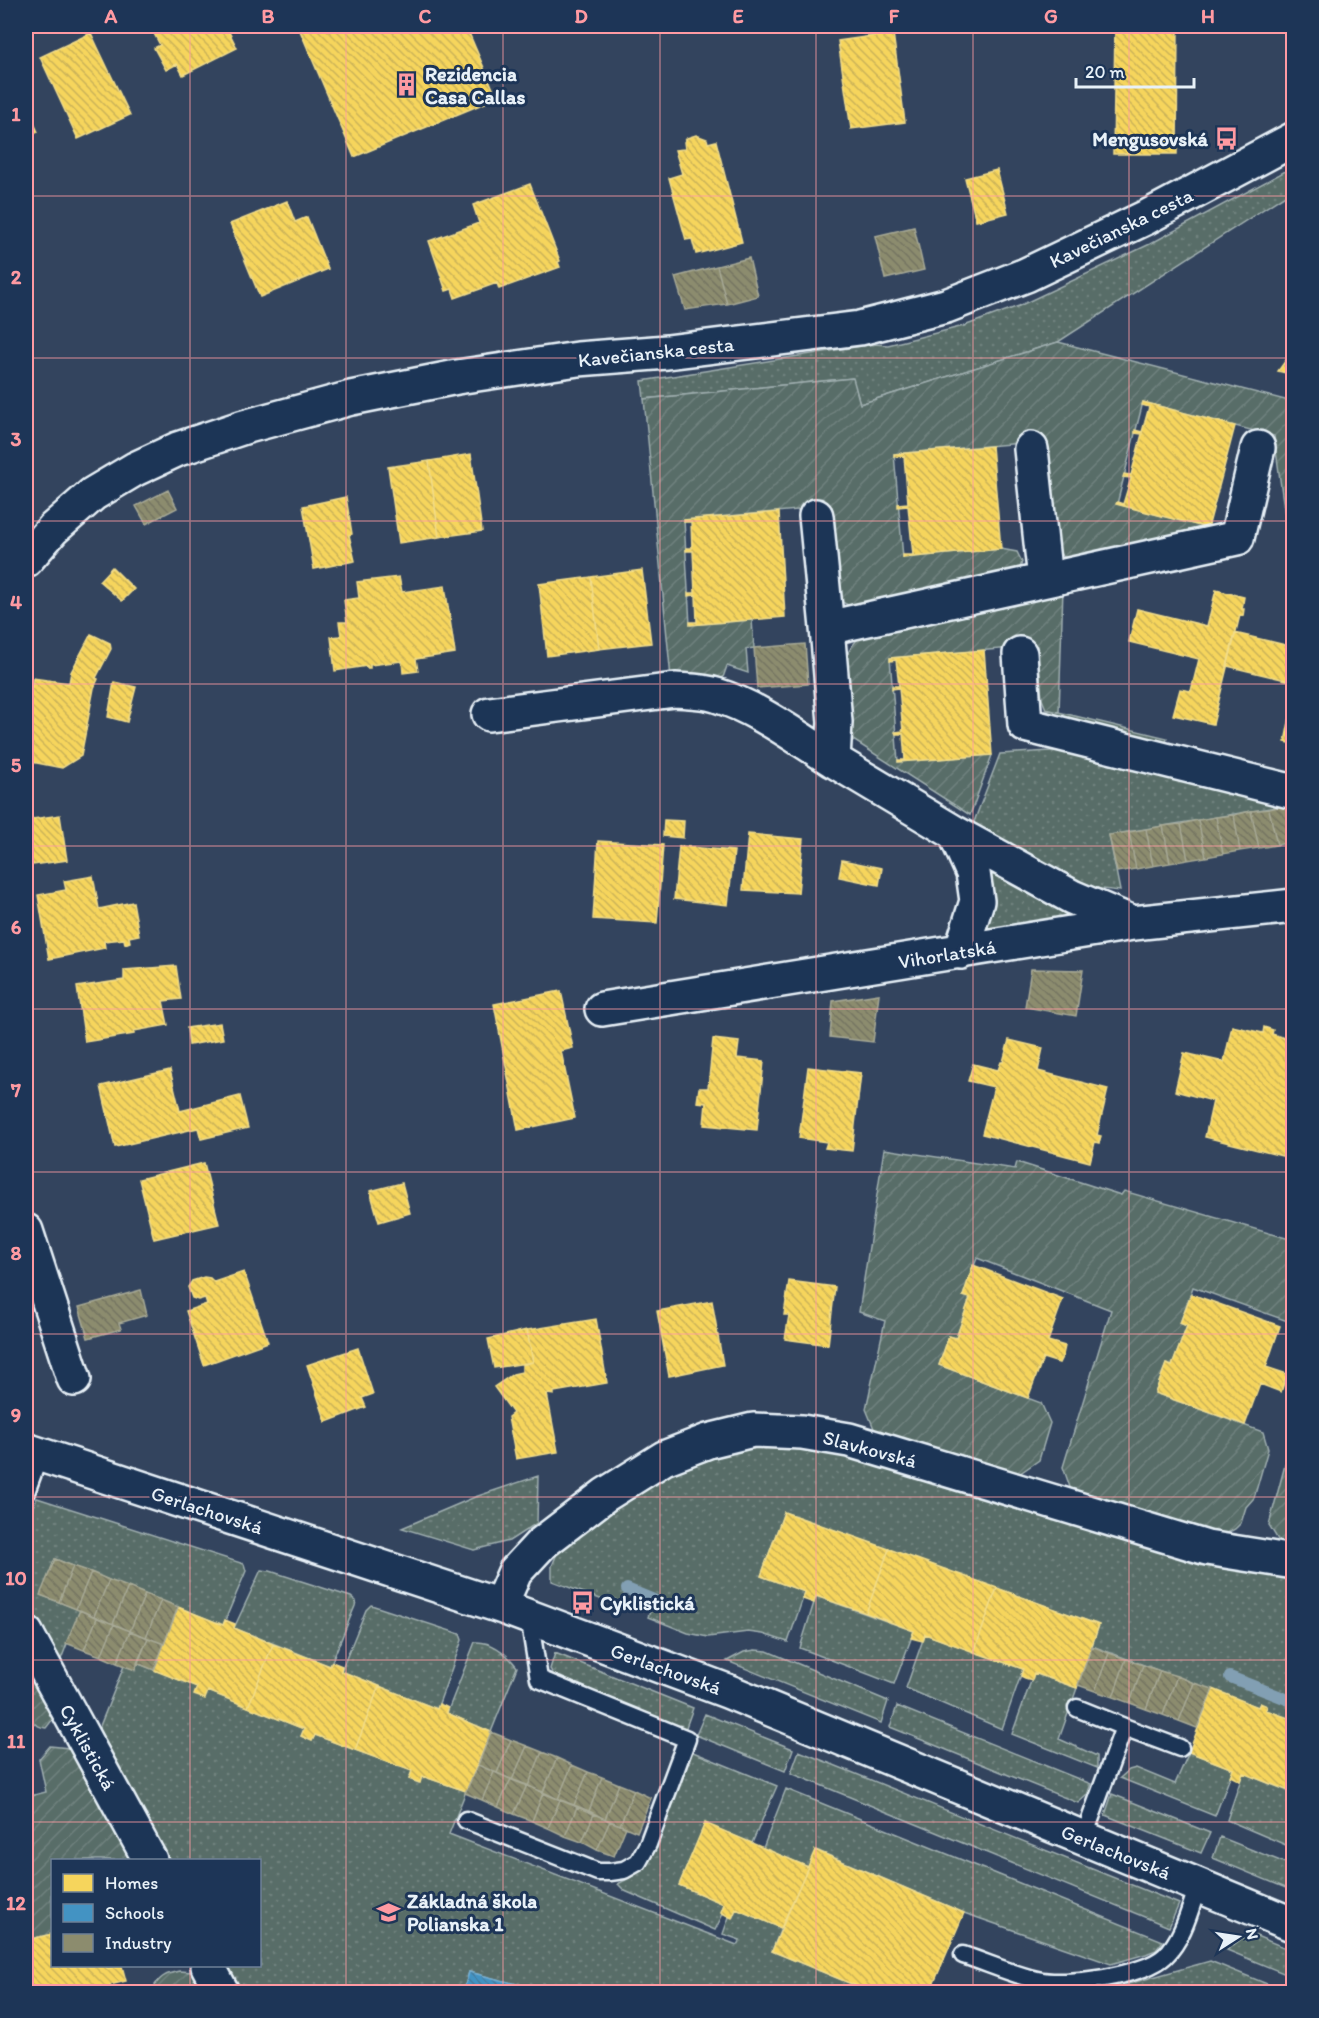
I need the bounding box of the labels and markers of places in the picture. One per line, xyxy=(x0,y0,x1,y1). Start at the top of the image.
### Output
place label: Rezidencia Casa Callas xyxy=(425,62,525,109)
building icon: Rezidencia Casa Callas xyxy=(394,72,420,98)
bus stop icon: Mengusovská xyxy=(1213,126,1239,152)
place label: Mengusovská xyxy=(1092,127,1209,152)
bus stop icon: Cyklistická xyxy=(569,1590,595,1616)
place label: Cyklistická xyxy=(600,1591,695,1616)
place label: Základná škola Polianska 1 xyxy=(407,1889,537,1936)
school or university icon: Základná škola Polianska 1 xyxy=(376,1900,402,1926)

